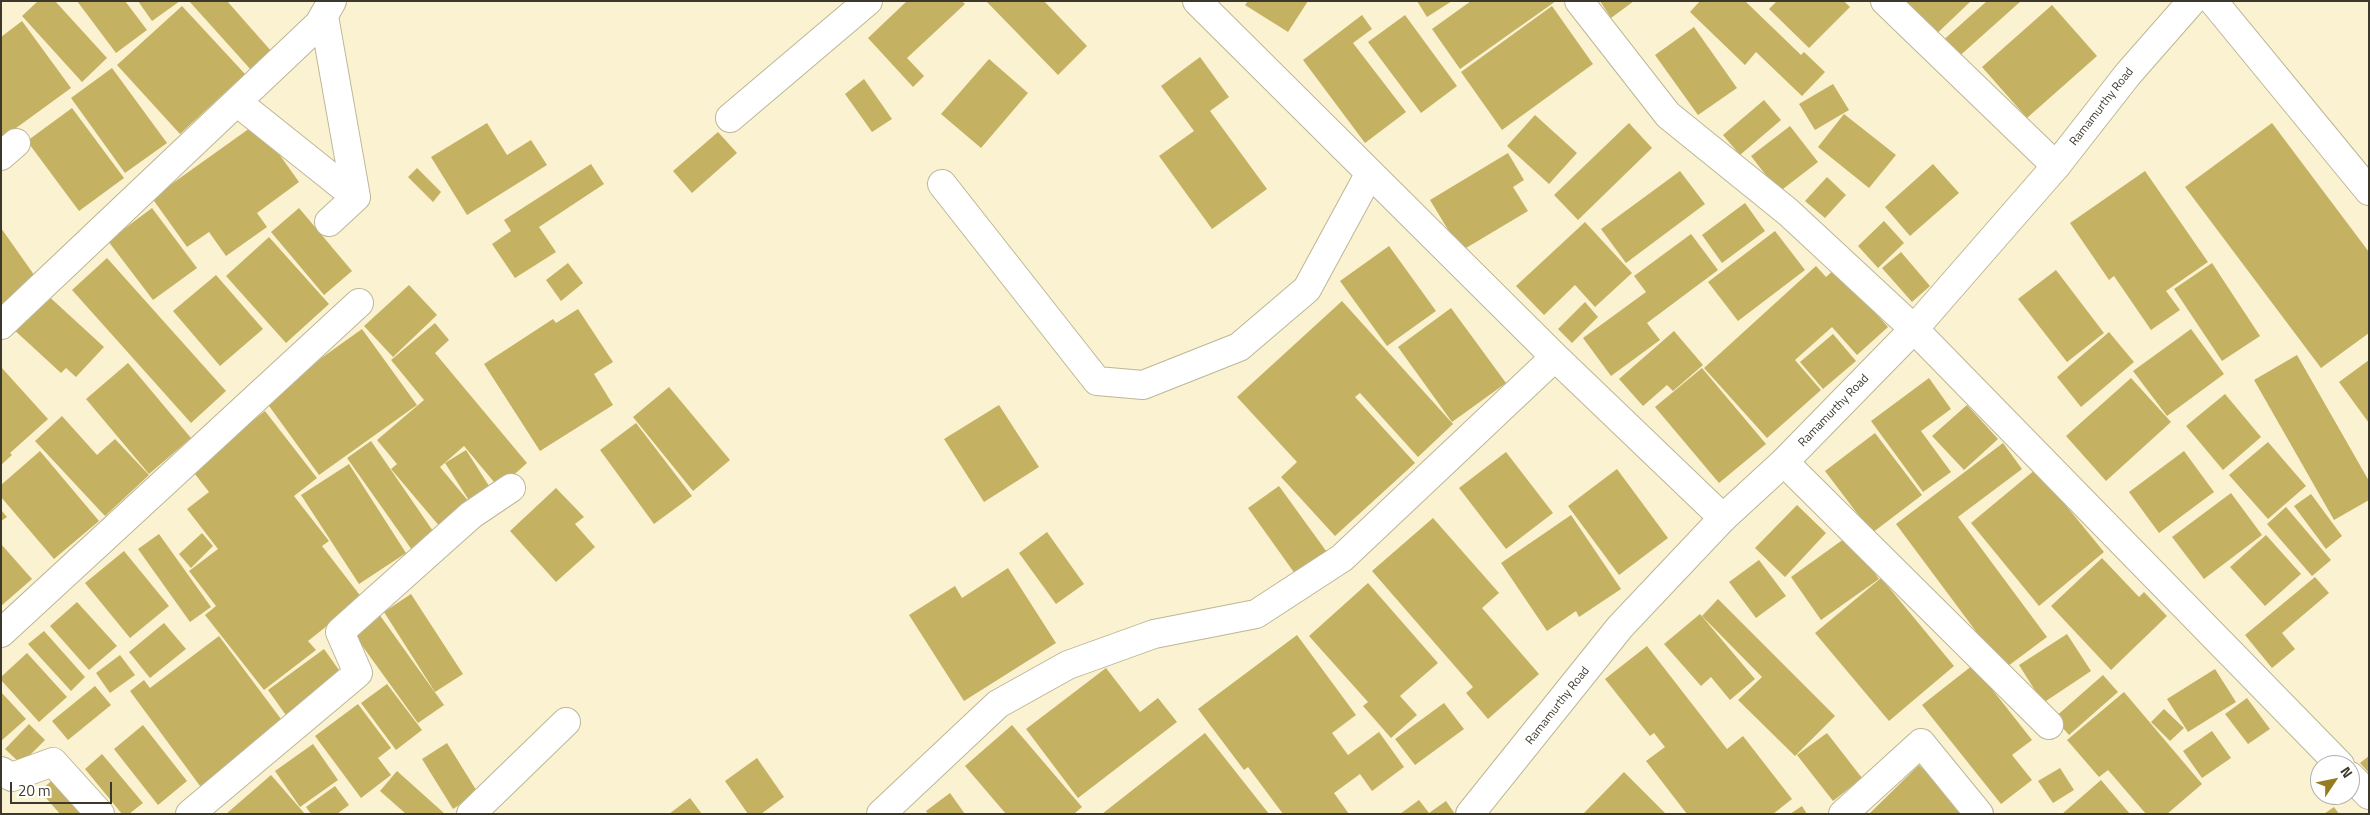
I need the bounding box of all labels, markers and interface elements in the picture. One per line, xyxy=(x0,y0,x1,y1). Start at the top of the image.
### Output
street label: Ramamurthy Road xyxy=(2067,65,2137,149)
street label: Ramamurthy Road xyxy=(1796,372,1872,450)
street label: Ramamurthy Road xyxy=(1523,664,1593,748)
north arrow xyxy=(2310,755,2360,805)
text: N xyxy=(2336,762,2358,782)
scale bar xyxy=(12,772,115,804)
text: 20 m xyxy=(18,779,51,802)

